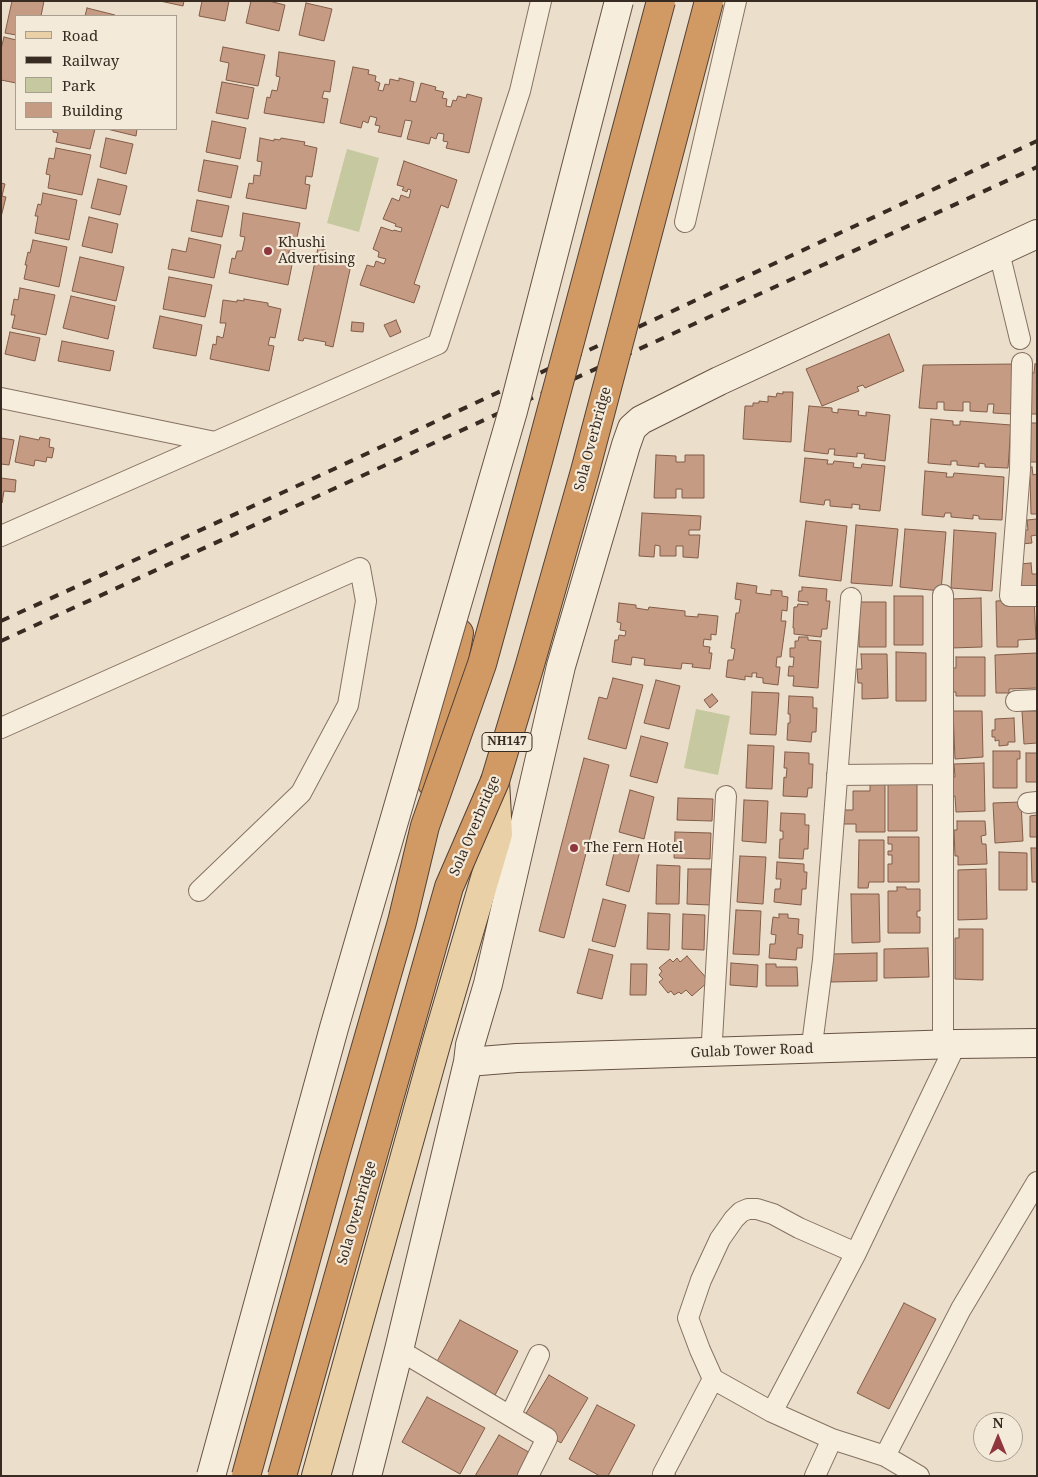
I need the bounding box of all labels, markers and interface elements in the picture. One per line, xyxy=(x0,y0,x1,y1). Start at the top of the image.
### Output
legend xyxy=(15,15,178,130)
text: Road xyxy=(62,25,98,45)
text: Railway xyxy=(62,50,119,70)
text: Park xyxy=(62,75,95,95)
text: Building xyxy=(62,100,123,120)
place label: Khushi Advertising xyxy=(278,235,355,268)
marker: Khushi Advertising xyxy=(262,245,274,257)
street label: Sola Overbridge xyxy=(571,385,615,493)
road number: NH147 xyxy=(482,732,532,752)
street label: Sola Overbridge xyxy=(446,773,504,879)
place label: The Fern Hotel xyxy=(584,840,683,856)
marker: The Fern Hotel xyxy=(568,842,580,854)
street label: Gulab Tower Road xyxy=(690,1040,814,1062)
street label: Sola Overbridge xyxy=(334,1159,380,1267)
north arrow xyxy=(973,1412,1023,1462)
text: N xyxy=(992,1413,1004,1432)

